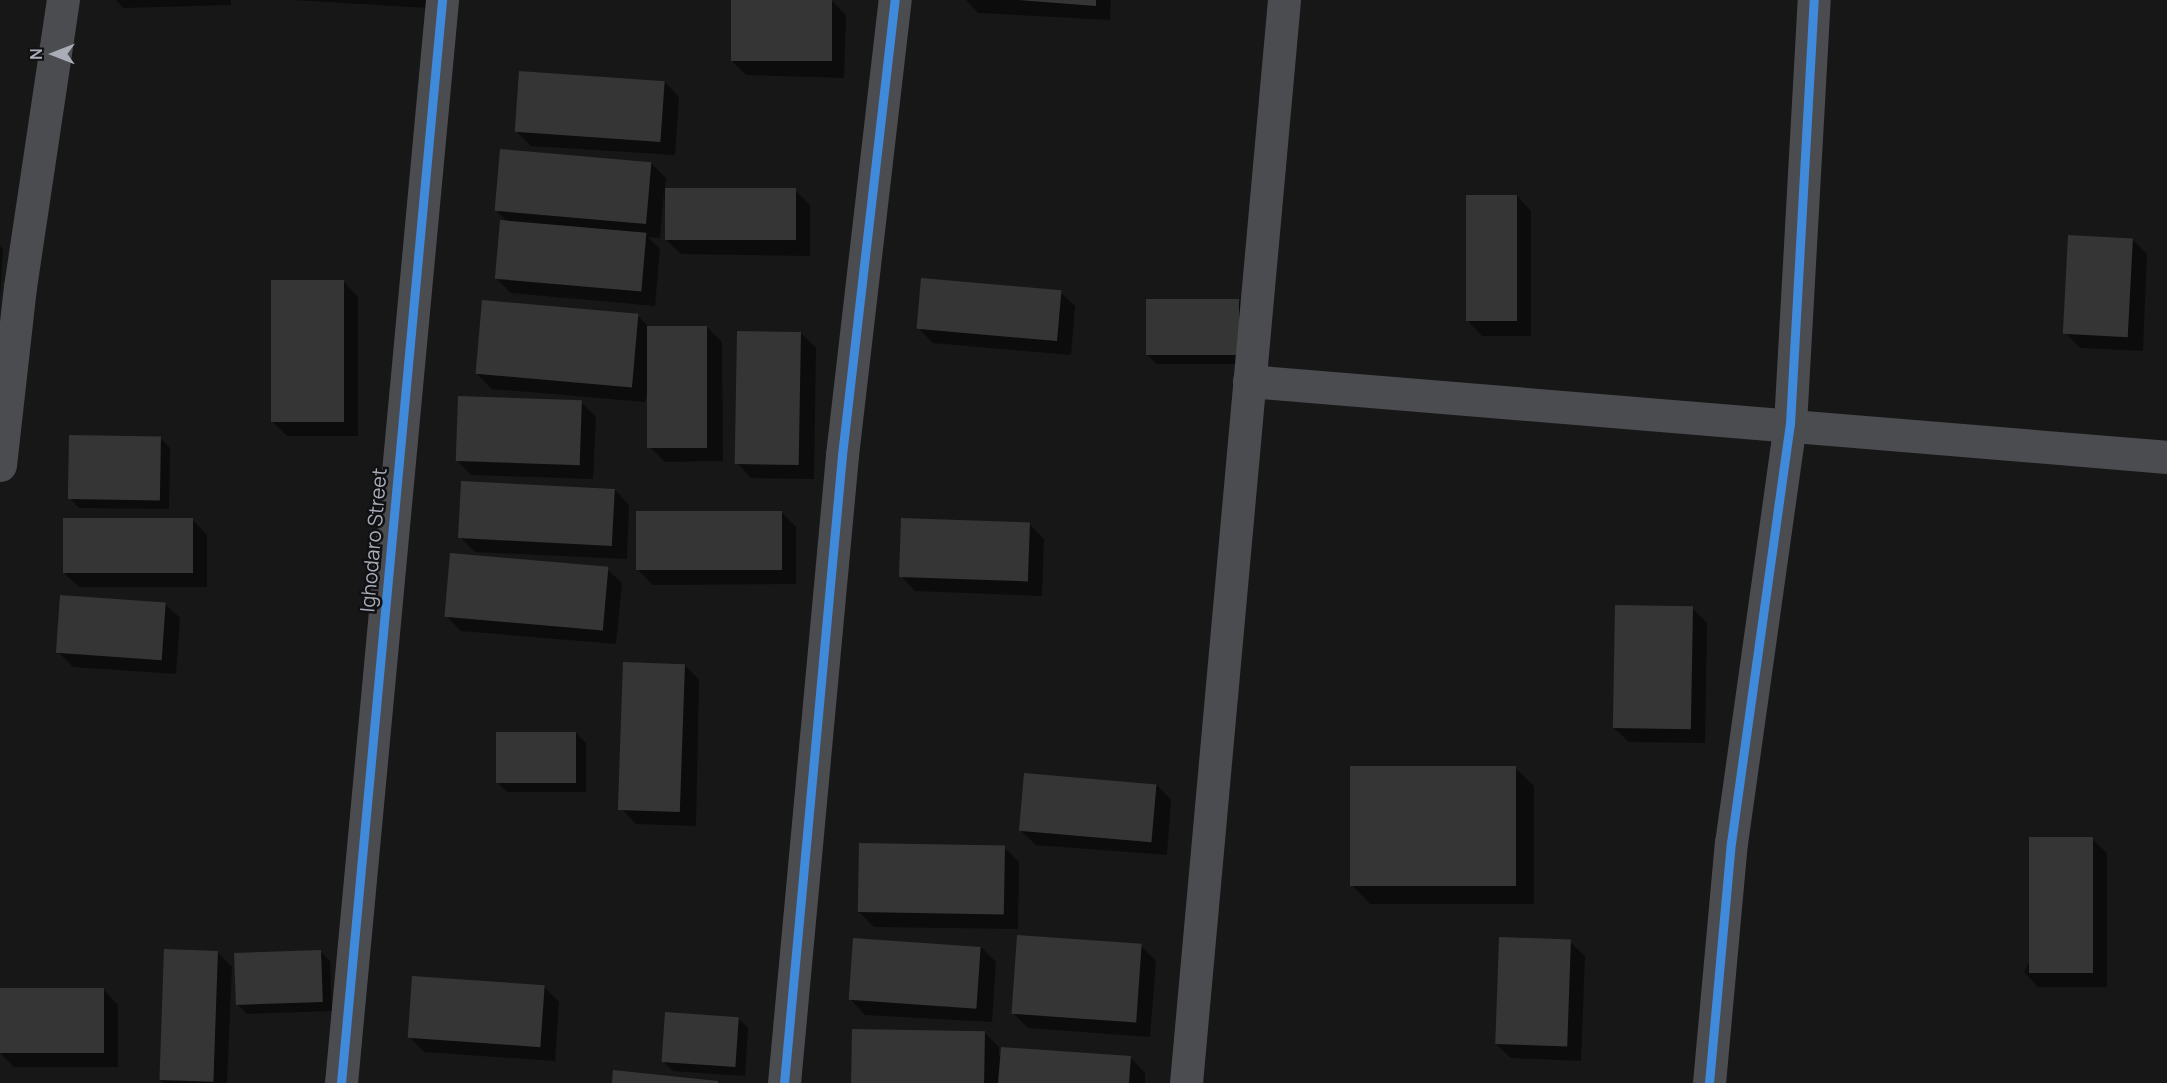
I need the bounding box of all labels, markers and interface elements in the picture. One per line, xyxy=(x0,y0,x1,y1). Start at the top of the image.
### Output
north arrow xyxy=(24,24,84,84)
text: N xyxy=(25,48,47,60)
street label: Ighodaro Street xyxy=(355,467,391,613)

